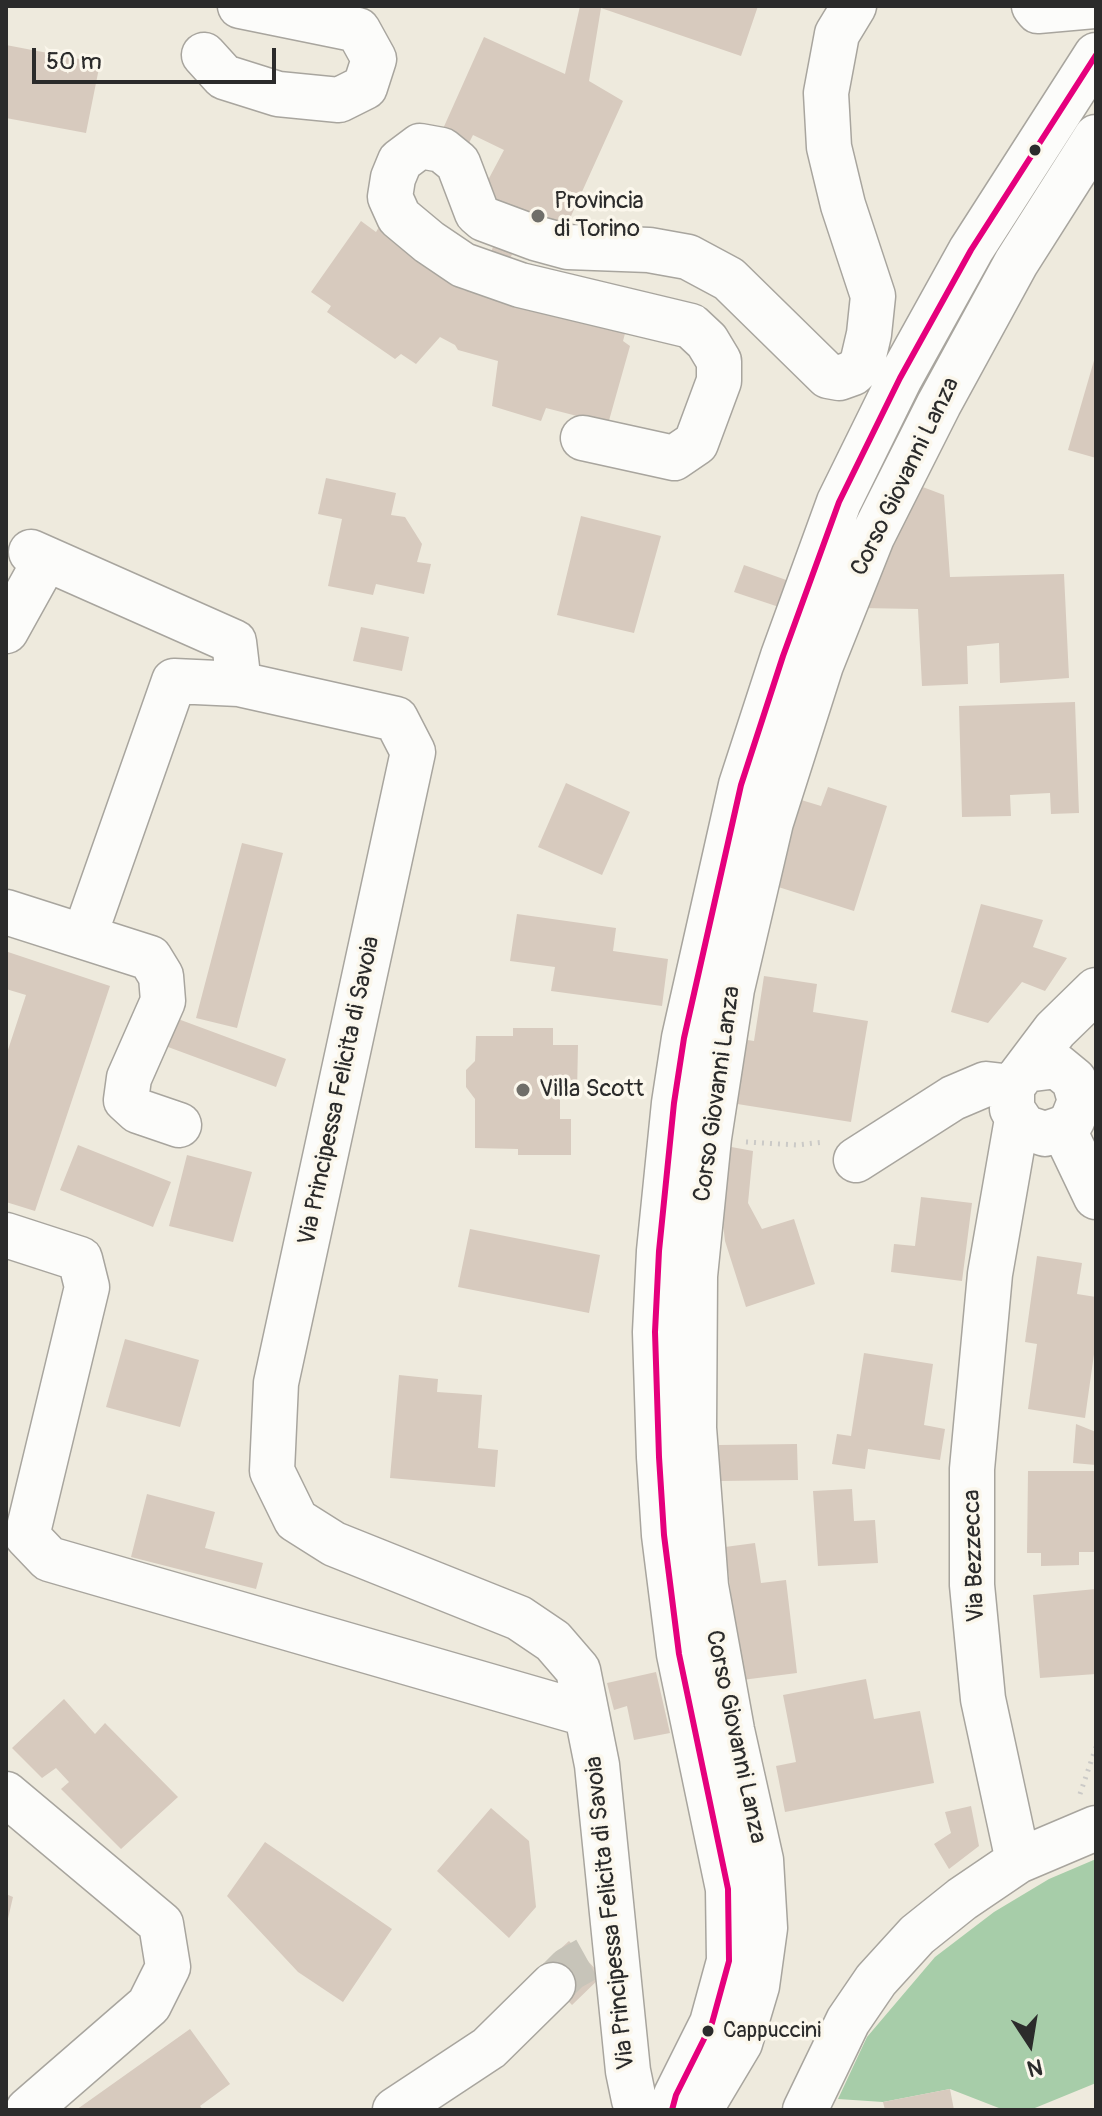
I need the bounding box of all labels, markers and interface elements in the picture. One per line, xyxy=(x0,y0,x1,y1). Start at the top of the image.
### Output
scale bar xyxy=(36,32,280,82)
text: 50 m xyxy=(46,47,102,76)
unlabelled marker xyxy=(1027,142,1043,158)
place label: Provincia di Torino xyxy=(554,188,644,244)
marker: Provincia di Torino xyxy=(529,207,547,225)
street label: Corso Giovanni Lanza xyxy=(845,373,967,581)
street label: Via Principessa Felicita di Savoia xyxy=(293,934,387,1248)
street label: Corso Giovanni Lanza xyxy=(689,984,747,1204)
place label: Villa Scott xyxy=(539,1076,644,1104)
marker: Villa Scott xyxy=(514,1081,532,1099)
street label: Via Bezzecca xyxy=(958,1489,992,1623)
street label: Corso Giovanni Lanza xyxy=(698,1628,772,1846)
street label: Via Principessa Felicita di Savoia xyxy=(580,1755,642,2071)
north arrow xyxy=(990,2004,1070,2084)
place label: Cappuccini xyxy=(723,2018,821,2044)
marker: Cappuccini xyxy=(700,2023,716,2039)
text: N xyxy=(1025,2052,1045,2083)

